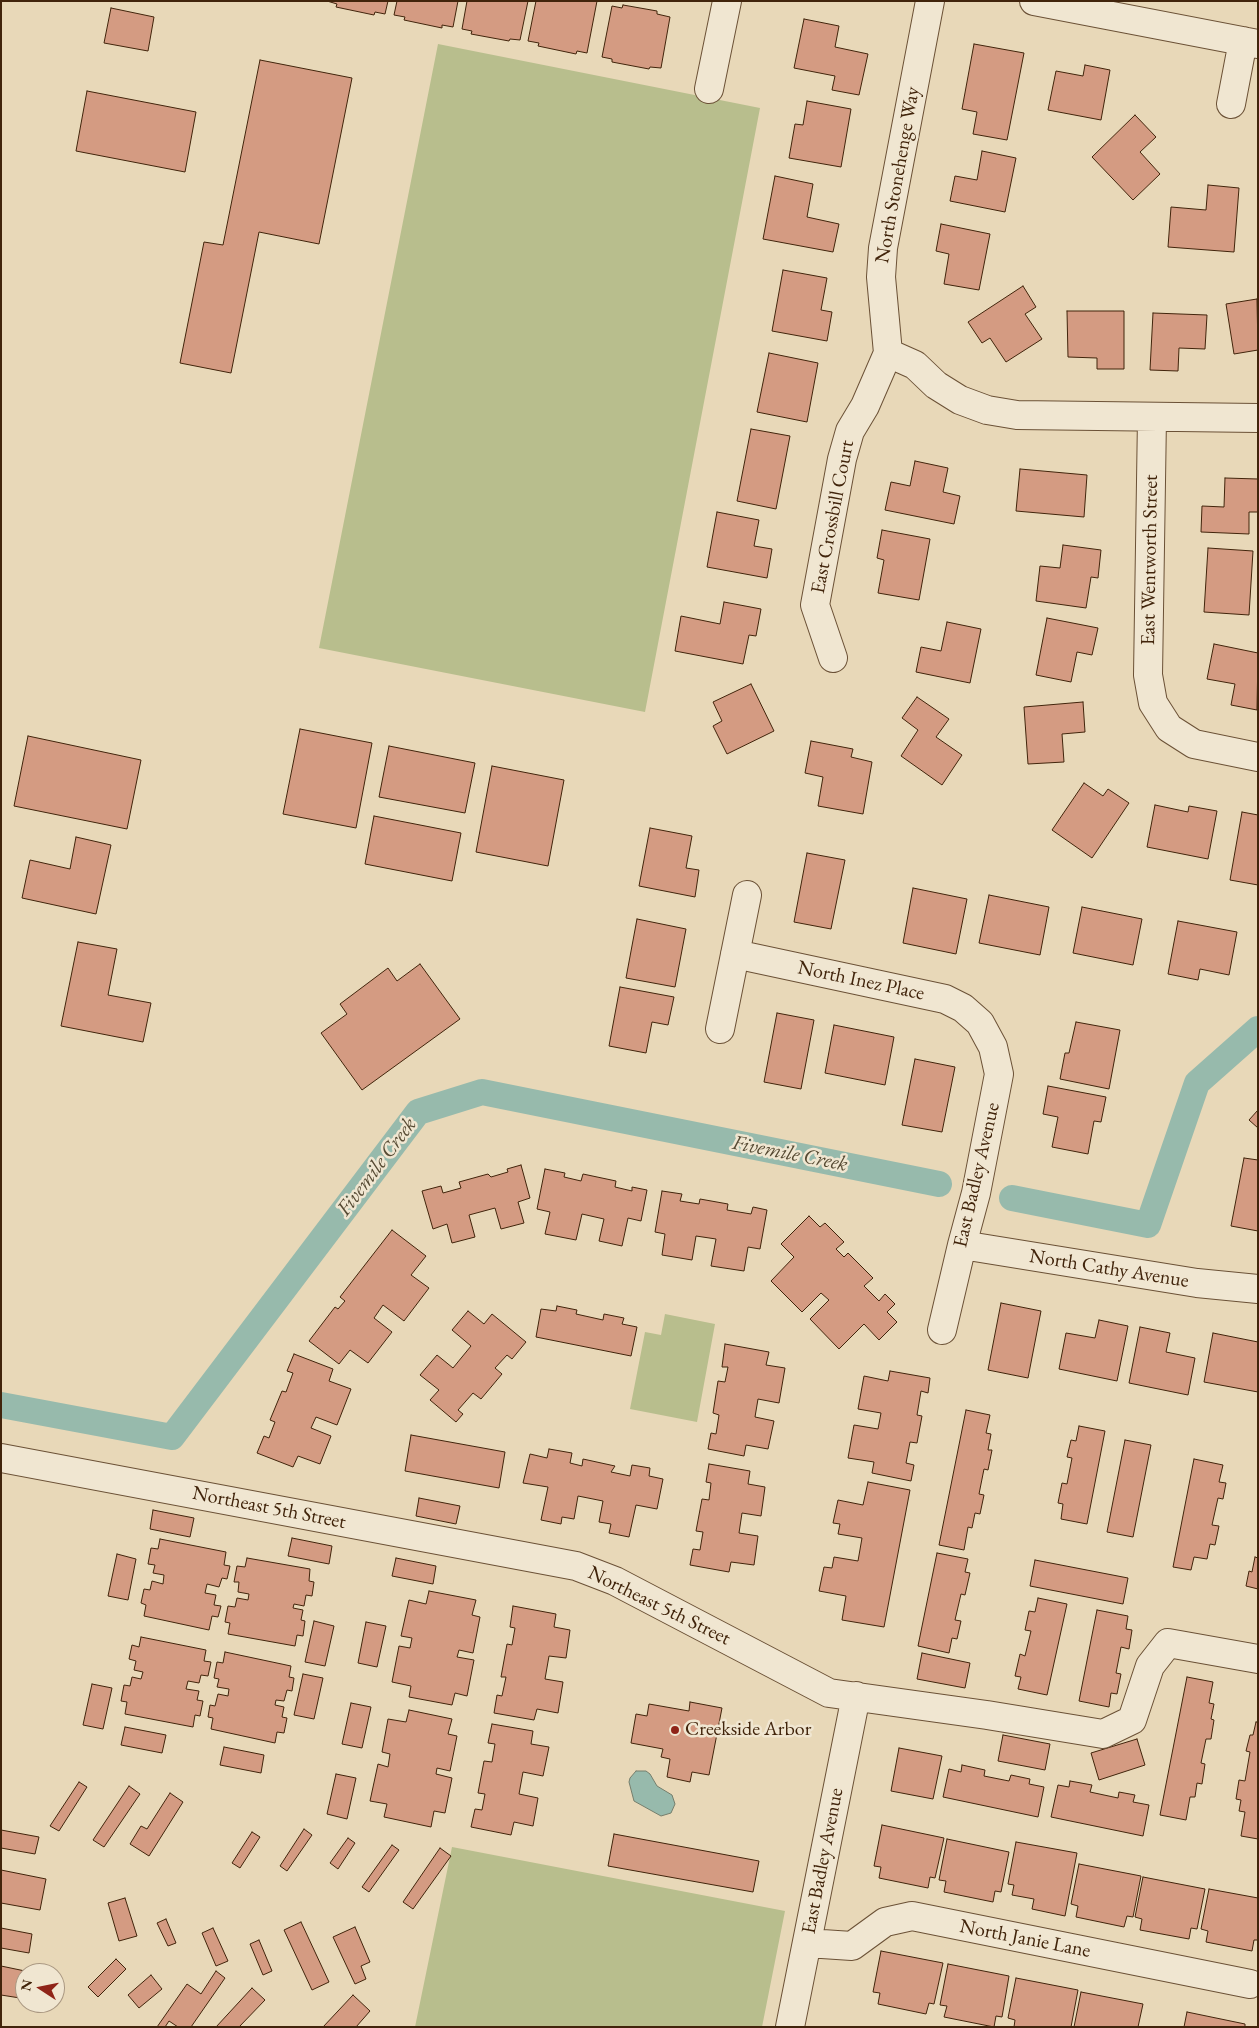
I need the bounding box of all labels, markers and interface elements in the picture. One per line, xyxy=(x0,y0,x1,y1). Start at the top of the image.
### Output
street label: North Stonehenge Way xyxy=(871,85,925,265)
street label: East Crossbill Court xyxy=(806,438,860,596)
street label: East Wentworth Street xyxy=(1137,474,1163,646)
street label: North Inez Place xyxy=(795,956,927,1006)
street label: East Badley Avenue xyxy=(949,1100,1005,1250)
water label: Fivemile Creek xyxy=(332,1113,422,1221)
water label: Fivemile Creek xyxy=(730,1130,850,1178)
street label: North Cathy Avenue xyxy=(1028,1245,1190,1293)
street label: Northeast 5th Street xyxy=(190,1481,348,1535)
street label: Northeast 5th Street xyxy=(584,1561,734,1651)
place label: Creekside Arbor xyxy=(685,1718,811,1742)
marker: Creekside Arbor xyxy=(669,1724,681,1736)
street label: East Badley Avenue xyxy=(797,1786,849,1936)
street label: North Janie Lane xyxy=(957,1915,1093,1963)
north arrow xyxy=(15,1963,65,2013)
text: N xyxy=(16,1978,36,1993)

